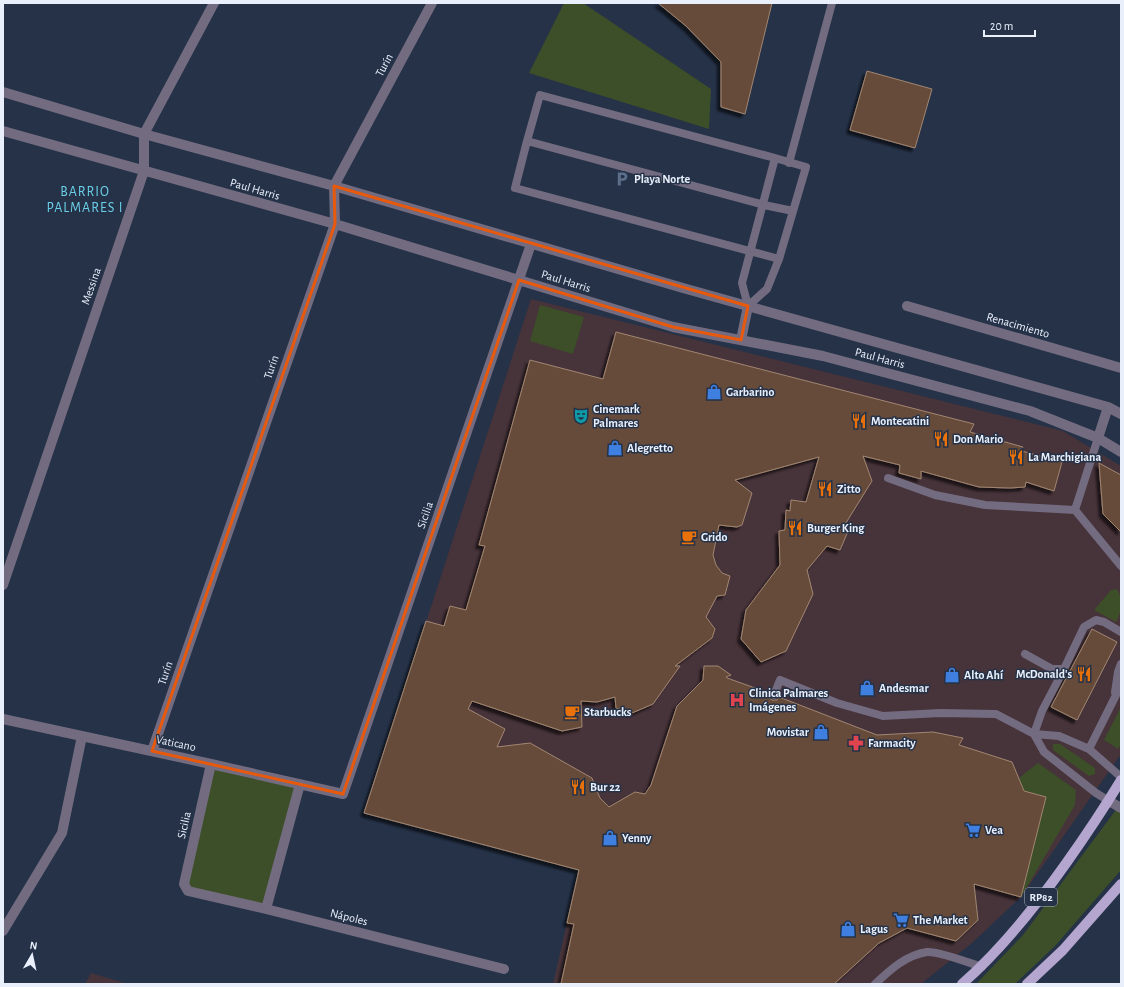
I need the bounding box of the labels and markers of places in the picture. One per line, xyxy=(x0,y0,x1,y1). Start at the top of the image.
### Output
parking icon: Playa Norte xyxy=(613,170,631,188)
place label: Playa Norte xyxy=(634,173,690,186)
shop icon: Garbarino xyxy=(705,383,723,401)
place label: Garbarino xyxy=(726,386,774,398)
place label: Cinemark Palmares xyxy=(593,403,640,429)
theatre icon: Cinemark Palmares xyxy=(572,407,590,425)
restaurant icon: Montecatini xyxy=(850,412,868,430)
place label: Montecatini xyxy=(871,415,929,427)
restaurant icon: Don Mario xyxy=(932,430,950,448)
place label: Don Mario xyxy=(953,433,1003,445)
shop icon: Alegretto xyxy=(606,439,624,457)
place label: Alegretto xyxy=(627,442,673,454)
restaurant icon: La Marchigiana xyxy=(1007,448,1025,466)
place label: La Marchigiana xyxy=(1028,451,1101,463)
restaurant icon: Zitto xyxy=(816,480,834,498)
place label: Zitto xyxy=(837,483,861,495)
restaurant icon: Burger King xyxy=(786,519,804,537)
place label: Burger King xyxy=(807,522,865,534)
cafe icon: Grido xyxy=(680,528,698,546)
place label: Grido xyxy=(701,531,728,543)
restaurant icon: McDonald's xyxy=(1075,665,1093,683)
shop icon: Alto Ahí xyxy=(943,666,961,684)
place label: McDonald's xyxy=(1016,668,1072,680)
place label: Alto Ahí xyxy=(964,669,1004,681)
shop icon: Andesmar xyxy=(858,679,876,697)
place label: Andesmar xyxy=(879,682,929,694)
place label: Clinica Palmares Imágenes xyxy=(749,687,829,713)
hospital icon: Clinica Palmares Imágenes xyxy=(728,691,746,709)
cafe icon: Starbucks xyxy=(563,703,581,721)
place label: Starbucks xyxy=(584,706,632,718)
shop icon: Movistar xyxy=(812,723,830,741)
place label: Movistar xyxy=(767,726,810,738)
pharmacy icon: Farmacity xyxy=(847,734,865,752)
place label: Farmacity xyxy=(868,737,916,750)
restaurant icon: Bur 22 xyxy=(569,778,587,796)
place label: Bur 22 xyxy=(590,781,621,793)
supermarket icon: Vea xyxy=(964,821,982,839)
place label: Vea xyxy=(985,824,1003,836)
shop icon: Yenny xyxy=(601,829,619,847)
place label: Yenny xyxy=(622,832,652,845)
supermarket icon: The Market xyxy=(892,911,910,929)
place label: The Market xyxy=(913,914,968,926)
shop icon: Lagus xyxy=(839,920,857,938)
place label: Lagus xyxy=(860,923,888,935)

